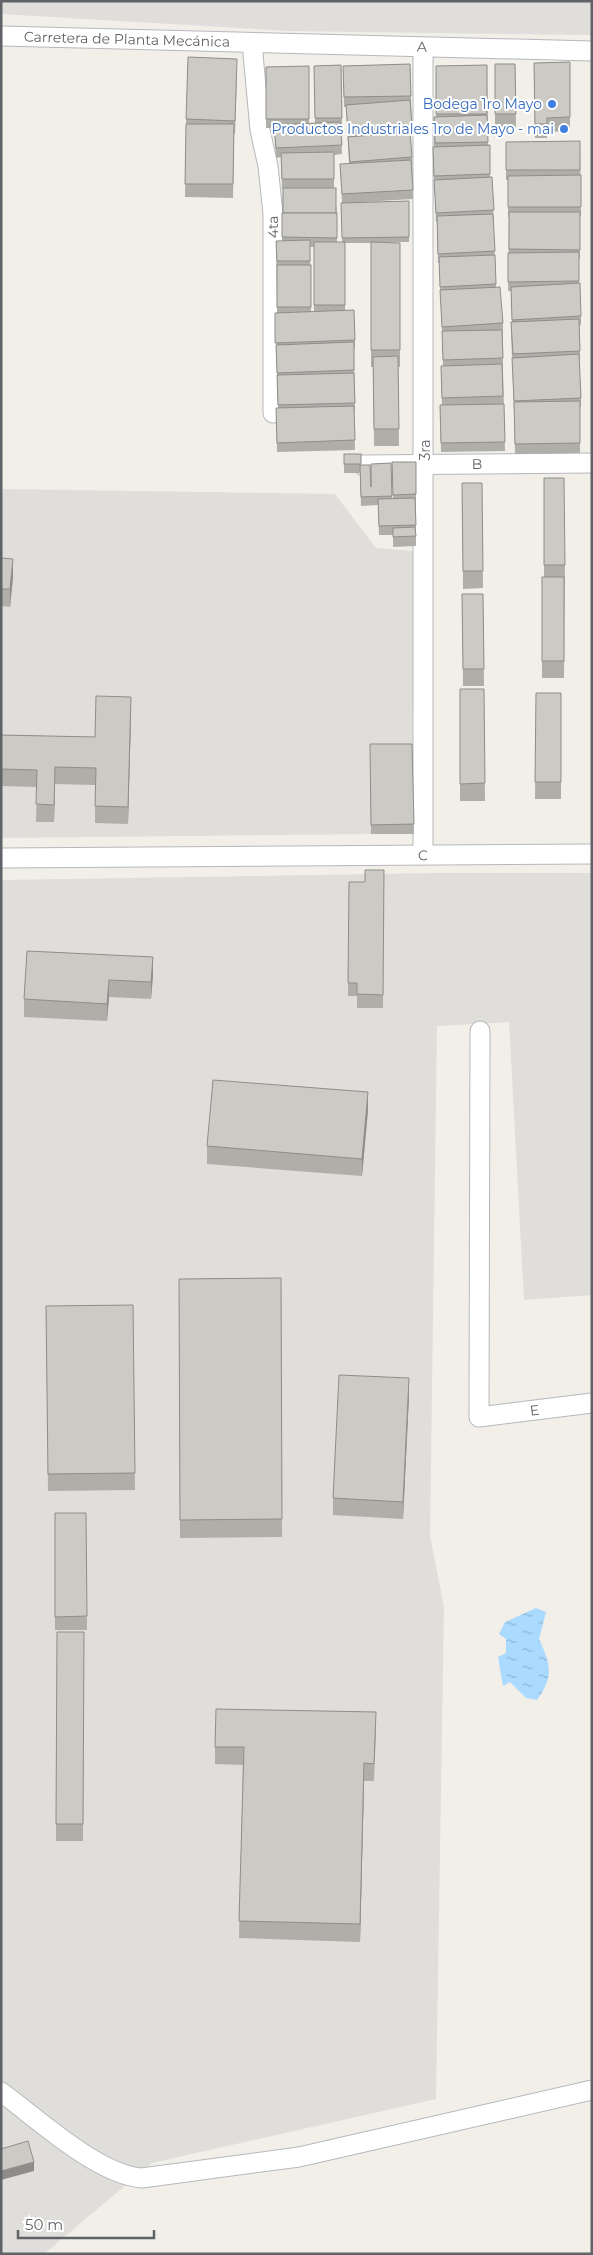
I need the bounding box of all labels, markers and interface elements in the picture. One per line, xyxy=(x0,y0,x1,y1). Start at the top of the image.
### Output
street label: Carretera de Planta Mecánica xyxy=(24,28,230,51)
street label: A xyxy=(417,38,428,56)
place label: Bodega 1ro Mayo xyxy=(423,95,542,113)
marker: Bodega 1ro Mayo xyxy=(546,98,558,110)
place label: Productos Industriales 1ro de Mayo - mai xyxy=(271,120,554,138)
marker: Productos Industriales 1ro de Mayo - mai xyxy=(558,123,570,135)
street label: 4ta xyxy=(264,215,282,239)
street label: 3ra xyxy=(416,439,434,461)
street label: B xyxy=(472,455,482,473)
street label: C xyxy=(418,846,428,864)
street label: E xyxy=(529,1401,540,1420)
scale bar xyxy=(18,2208,154,2240)
text: 50 m xyxy=(25,2215,63,2234)

